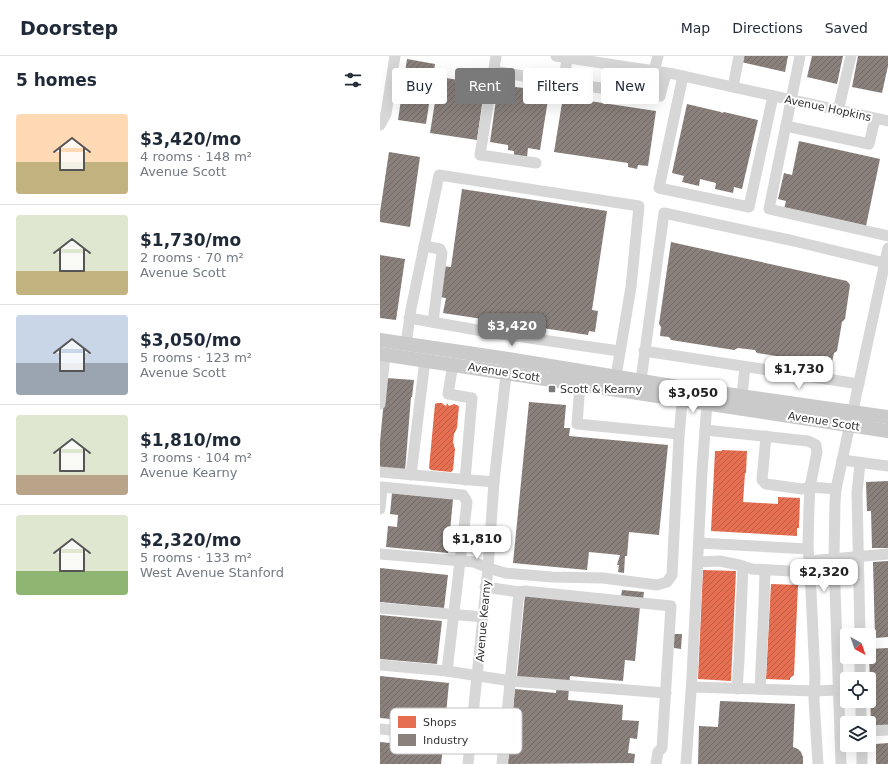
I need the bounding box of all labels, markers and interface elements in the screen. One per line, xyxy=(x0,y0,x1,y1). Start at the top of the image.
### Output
text: Doorstep xyxy=(20,17,118,39)
text: Map xyxy=(681,20,710,36)
text: Directions xyxy=(732,20,803,36)
text: Saved xyxy=(825,20,868,36)
chip: Buy xyxy=(392,68,447,104)
chip: Rent xyxy=(455,68,515,104)
chip: Filters xyxy=(523,68,593,104)
chip: New xyxy=(601,68,659,104)
icon: filters xyxy=(342,69,364,91)
text: 5 homes xyxy=(16,70,97,90)
street label: Avenue Hopkins xyxy=(783,93,873,124)
text: $3,420/mo xyxy=(140,129,241,149)
icon: home xyxy=(48,130,96,178)
text: 4 rooms · 148 m² xyxy=(140,149,252,164)
text: Avenue Scott xyxy=(140,164,226,179)
text: $1,730/mo xyxy=(140,230,241,250)
icon: home xyxy=(48,231,96,279)
text: 2 rooms · 70 m² xyxy=(140,250,244,265)
text: Avenue Scott xyxy=(140,265,226,280)
pin: $3,420 xyxy=(479,313,545,347)
text: $3,420 xyxy=(487,318,537,333)
text: $3,050/mo xyxy=(140,330,241,350)
icon: home xyxy=(48,331,96,379)
text: 5 rooms · 123 m² xyxy=(140,350,252,365)
pin: $1,730 xyxy=(766,356,832,390)
street label: Avenue Scott xyxy=(467,360,542,385)
text: $1,730 xyxy=(774,361,824,376)
text: Avenue Scott xyxy=(140,365,226,380)
pin: $3,050 xyxy=(660,380,726,414)
place label: Scott & Kearny xyxy=(560,383,642,396)
marker: Scott & Kearny xyxy=(547,384,557,394)
text: $3,050 xyxy=(668,385,718,400)
street label: Avenue Scott xyxy=(787,409,862,434)
text: $1,810/mo xyxy=(140,430,241,450)
icon: home xyxy=(48,431,96,479)
text: 3 rooms · 104 m² xyxy=(140,450,252,465)
text: Avenue Kearny xyxy=(140,465,237,480)
pin: $1,810 xyxy=(444,526,510,560)
text: $2,320/mo xyxy=(140,530,241,550)
icon: home xyxy=(48,531,96,579)
text: $1,810 xyxy=(452,531,502,546)
text: 5 rooms · 133 m² xyxy=(140,550,252,565)
pin: $2,320 xyxy=(791,559,857,593)
text: $2,320 xyxy=(799,564,849,579)
text: West Avenue Stanford xyxy=(140,565,284,580)
street label: Avenue Kearny xyxy=(473,579,494,663)
north arrow xyxy=(840,628,876,664)
map controls xyxy=(840,628,876,752)
button: locate xyxy=(840,672,876,708)
legend xyxy=(390,708,522,754)
text: Shops xyxy=(423,716,457,729)
button: layers xyxy=(840,716,876,752)
text: Industry xyxy=(423,734,469,747)

